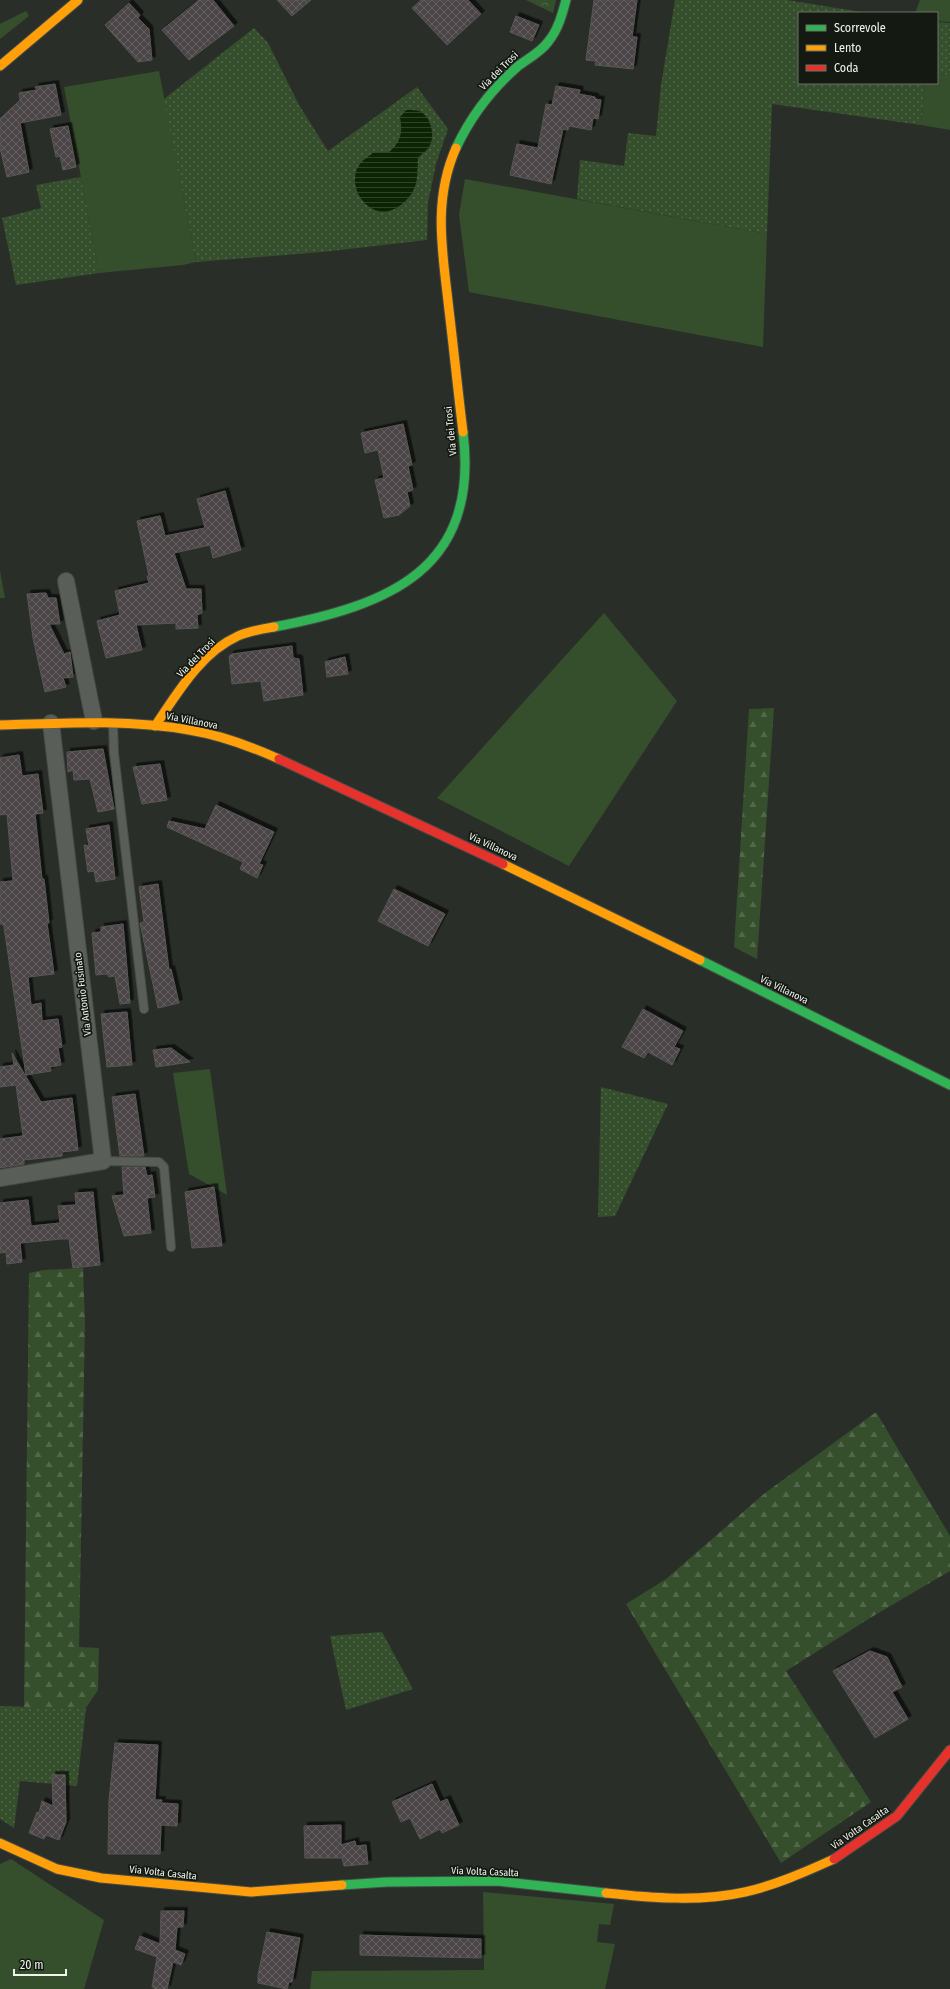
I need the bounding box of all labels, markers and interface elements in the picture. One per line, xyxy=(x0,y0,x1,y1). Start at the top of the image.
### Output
legend xyxy=(798,12,938,84)
text: Scorrevole xyxy=(834,21,886,35)
text: Lento xyxy=(834,41,861,55)
street label: Via dei Trosi xyxy=(477,49,521,93)
text: Coda xyxy=(834,61,859,75)
street label: Via dei Trosi xyxy=(442,406,460,456)
street label: Via dei Trosi xyxy=(174,636,218,680)
street label: Via Villanova xyxy=(165,710,219,732)
street label: Via Villanova xyxy=(467,831,519,864)
street label: Via Antonio Fusinato xyxy=(72,952,94,1036)
street label: Via Villanova xyxy=(758,973,810,1007)
street label: Via Volta Casalta xyxy=(829,1804,891,1852)
street label: Via Volta Casalta xyxy=(129,1863,197,1883)
street label: Via Volta Casalta xyxy=(451,1865,519,1879)
scale bar xyxy=(14,1951,66,1977)
text: 20 m xyxy=(20,1958,44,1972)

